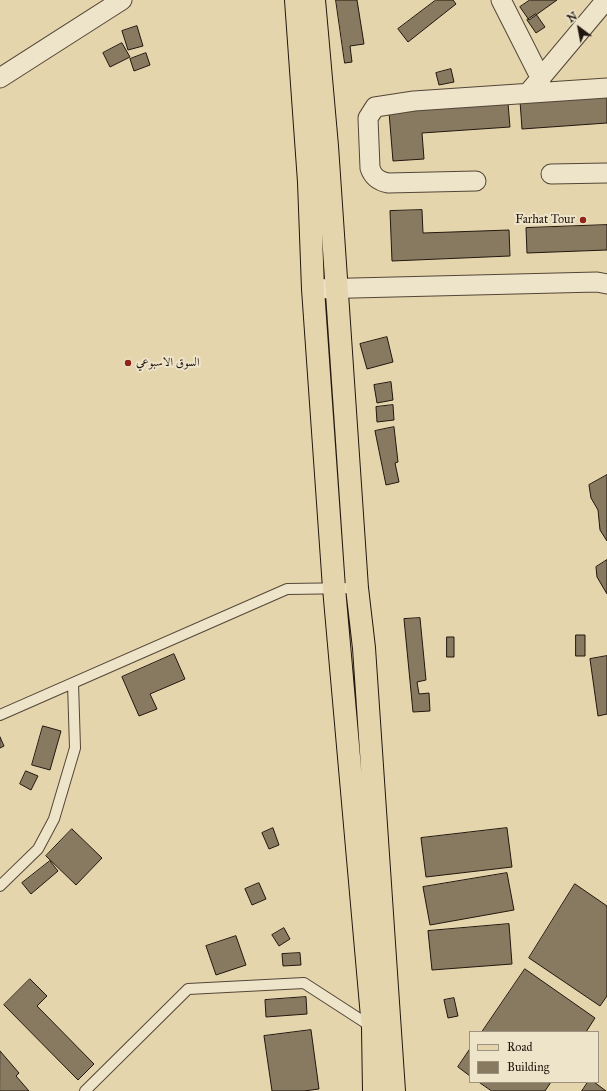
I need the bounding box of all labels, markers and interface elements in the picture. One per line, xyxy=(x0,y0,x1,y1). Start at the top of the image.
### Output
north arrow xyxy=(559,8,599,48)
text: N xyxy=(565,9,580,25)
place label: Farhat Tour xyxy=(515,213,575,227)
marker: Farhat Tour xyxy=(578,215,588,225)
place label: السوق الاسبوعي xyxy=(136,356,200,370)
marker: السوق الاسبوعي xyxy=(123,358,133,368)
legend xyxy=(469,1031,599,1083)
text: Road xyxy=(507,1040,533,1054)
text: Building xyxy=(507,1060,549,1074)

